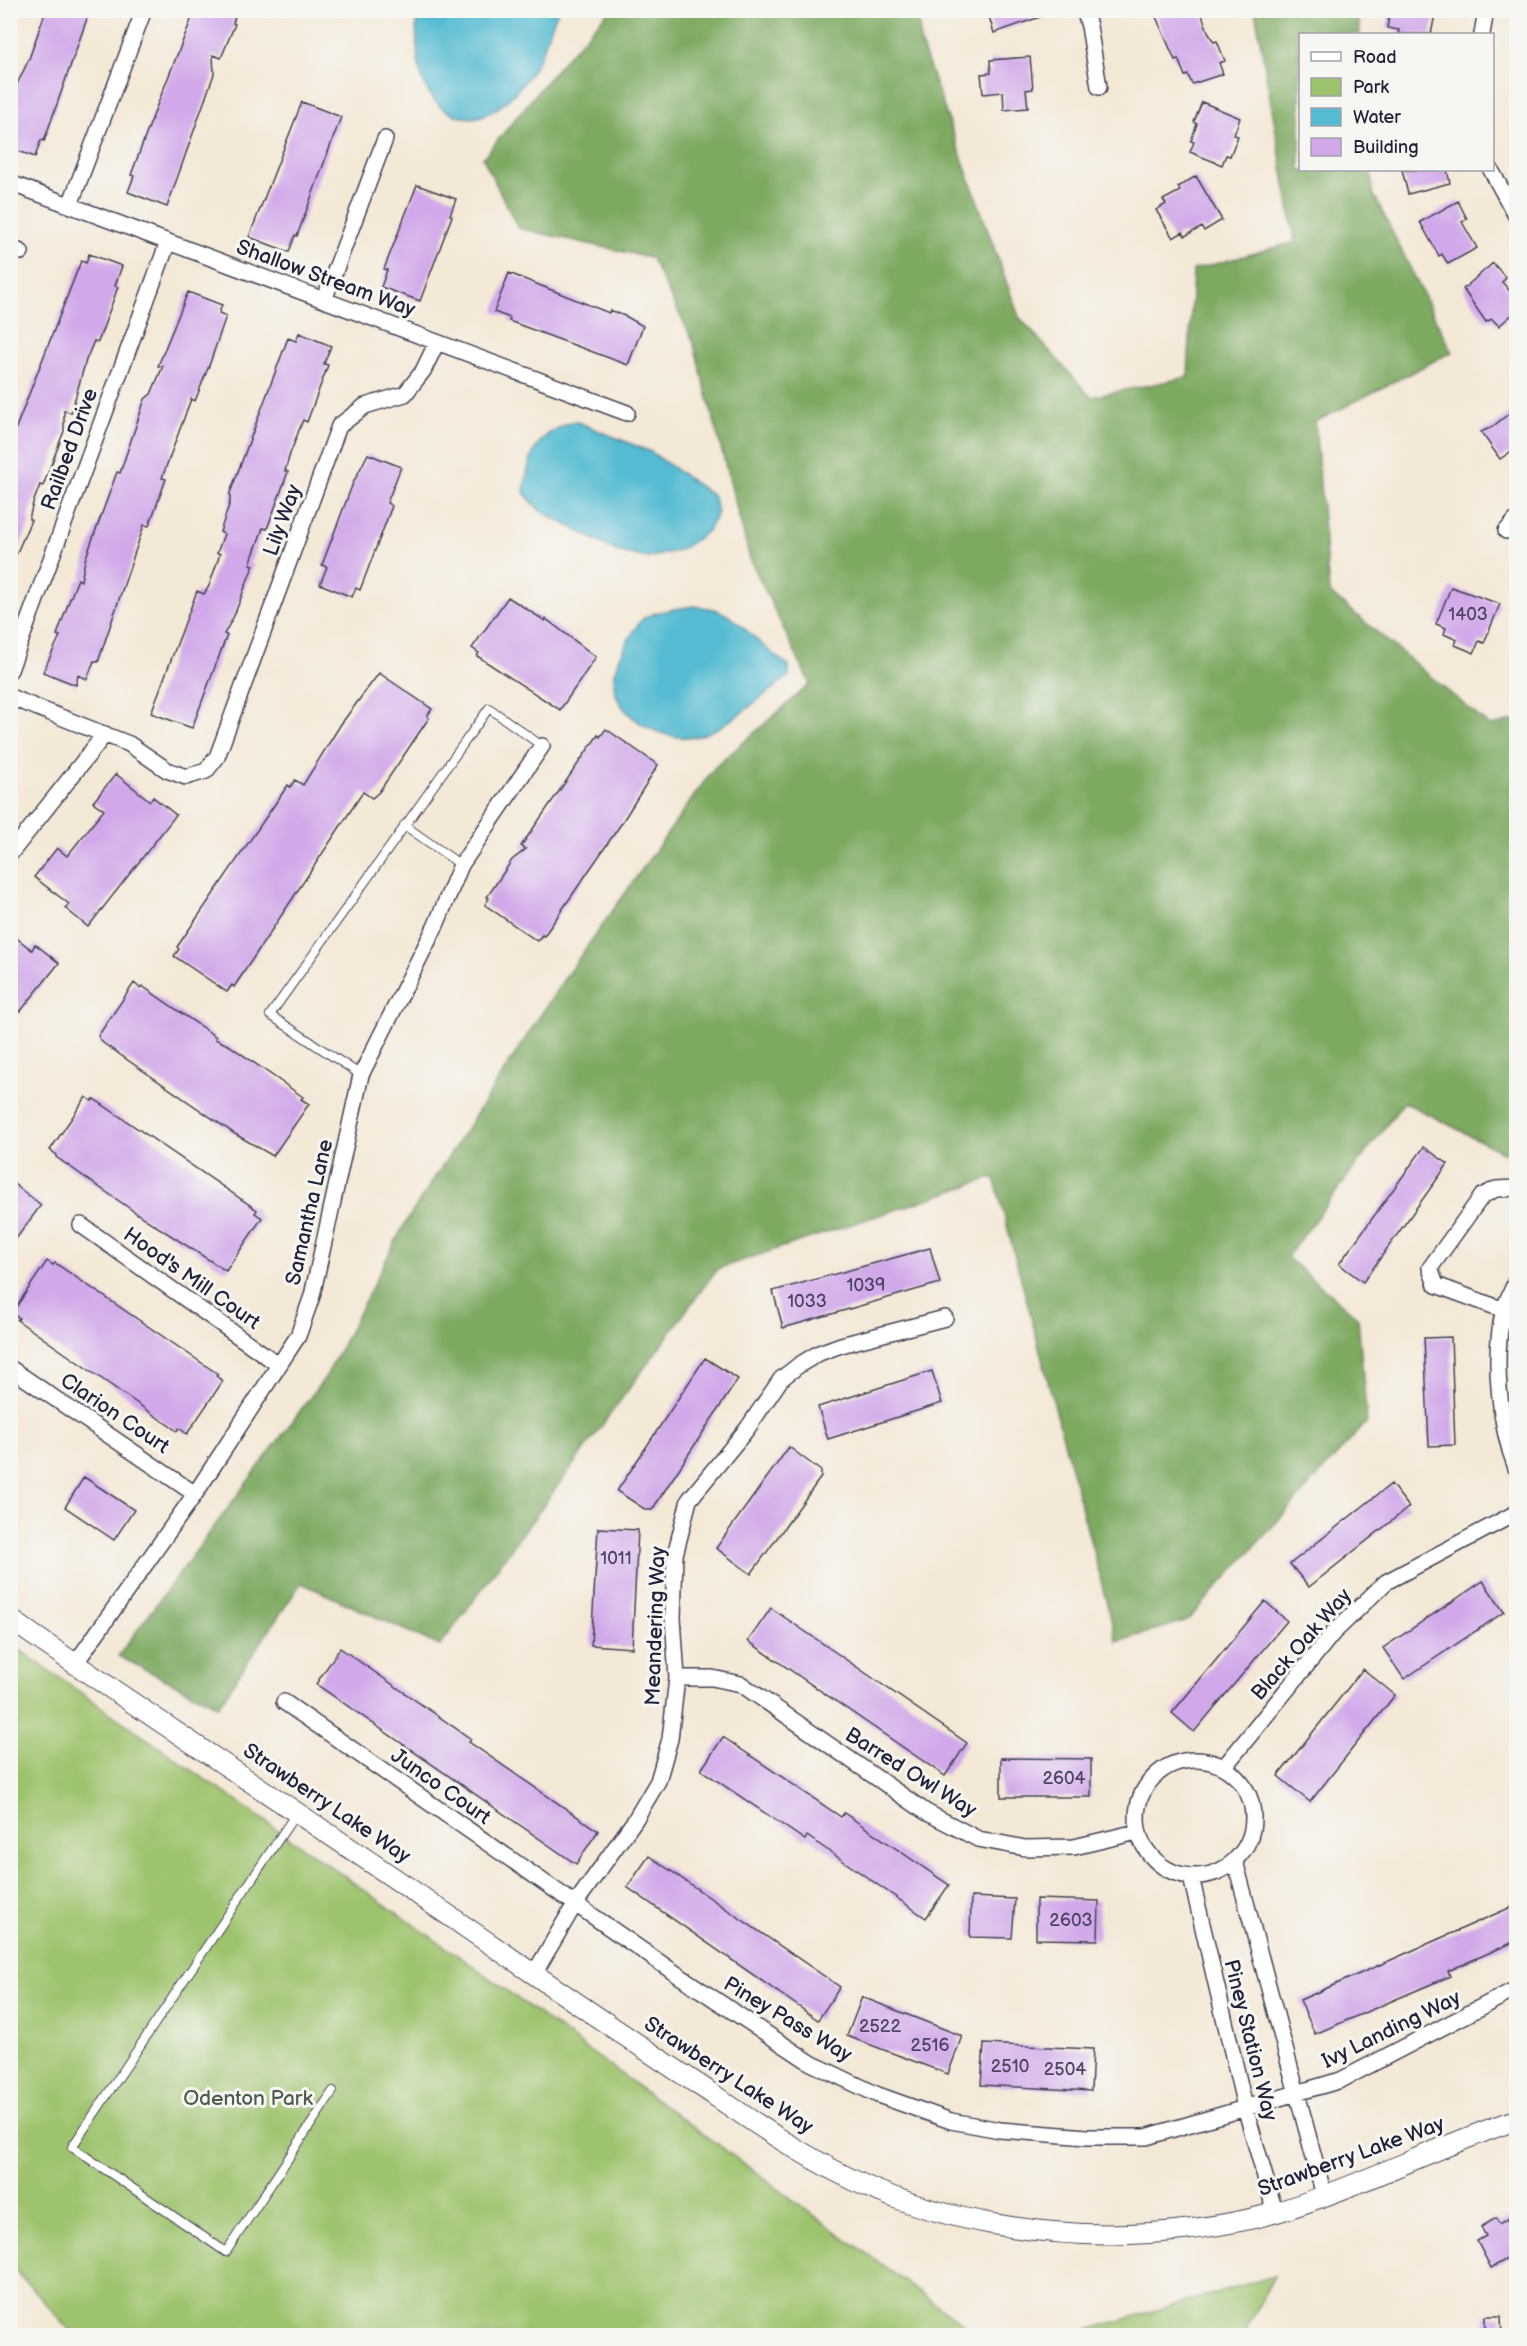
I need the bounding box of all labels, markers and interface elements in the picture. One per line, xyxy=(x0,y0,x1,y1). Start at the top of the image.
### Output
legend xyxy=(1299,33,1494,171)
text: Road xyxy=(1353,47,1397,68)
text: Park xyxy=(1353,77,1389,98)
text: Water xyxy=(1353,107,1401,128)
text: Building xyxy=(1353,137,1419,158)
street label: Shallow Stream Way xyxy=(233,234,419,323)
street label: Railbed Drive xyxy=(36,385,103,513)
street label: Lily Way xyxy=(258,481,307,559)
house number: 1403 xyxy=(1448,604,1488,625)
street label: Samantha Lane xyxy=(281,1137,338,1287)
street label: Hood's Mill Court xyxy=(118,1222,265,1335)
house number: 1039 xyxy=(846,1275,886,1296)
house number: 1033 xyxy=(787,1291,827,1312)
street label: Clarion Court xyxy=(56,1368,174,1459)
street label: Meandering Way xyxy=(640,1545,671,1706)
house number: 1011 xyxy=(600,1548,632,1569)
street label: Black Oak Way xyxy=(1246,1583,1357,1705)
street label: Barred Owl Way xyxy=(840,1722,981,1823)
street label: Strawberry Lake Way xyxy=(238,1738,416,1869)
street label: Junco Court xyxy=(386,1743,496,1830)
house number: 2604 xyxy=(1042,1768,1086,1789)
house number: 2603 xyxy=(1049,1910,1093,1931)
street label: Piney Station Way xyxy=(1218,1957,1283,2124)
street label: Piney Pass Way xyxy=(719,1971,857,2068)
street label: Ivy Landing Way xyxy=(1318,1985,1465,2074)
street label: Strawberry Lake Way xyxy=(640,2011,818,2140)
house number: 2522 xyxy=(859,2016,901,2037)
house number: 2516 xyxy=(911,2035,949,2056)
house number: 2510 xyxy=(991,2056,1029,2077)
house number: 2504 xyxy=(1044,2059,1086,2080)
park label: Odenton Park xyxy=(183,2086,313,2111)
street label: Strawberry Lake Way xyxy=(1255,2111,1448,2202)

